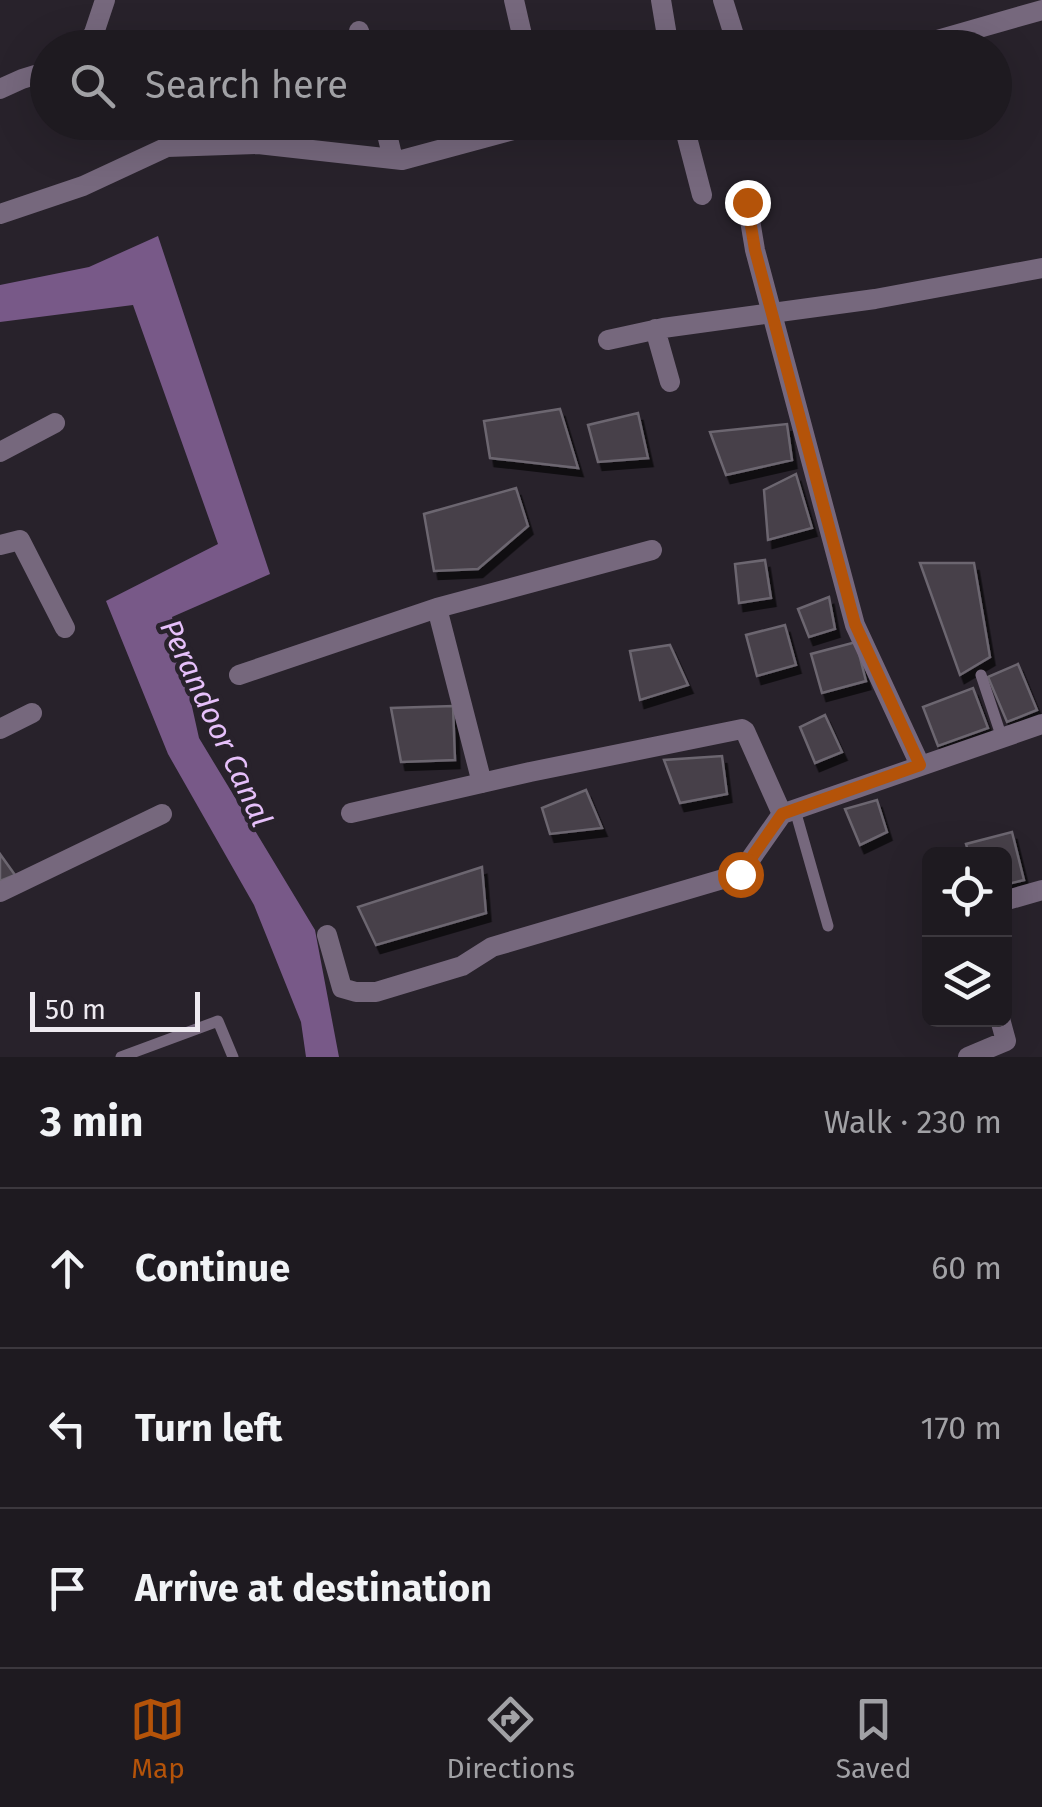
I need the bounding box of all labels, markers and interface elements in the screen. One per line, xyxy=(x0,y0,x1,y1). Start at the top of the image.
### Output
search box xyxy=(30,30,1012,140)
icon: search xyxy=(65,58,120,113)
text: Search here xyxy=(145,62,348,108)
route end xyxy=(725,180,771,226)
water label: Perandoor Canal xyxy=(152,614,280,832)
map controls xyxy=(922,847,1012,1027)
button: locate xyxy=(922,847,1012,937)
route start xyxy=(718,852,764,898)
button: layers xyxy=(922,937,1012,1027)
scale bar xyxy=(30,987,200,1032)
text: 50 m xyxy=(45,993,106,1026)
text: 3 min xyxy=(40,1097,143,1147)
text: Walk · 230 m xyxy=(824,1103,1002,1141)
icon: ahead xyxy=(40,1241,95,1296)
text: Continue xyxy=(135,1245,290,1291)
text: 60 m xyxy=(931,1249,1002,1287)
icon: left xyxy=(40,1401,95,1456)
text: Turn left xyxy=(135,1405,282,1451)
text: 170 m xyxy=(921,1409,1002,1447)
icon: arrive xyxy=(40,1561,95,1616)
text: Arrive at destination xyxy=(135,1565,492,1611)
tab: Map xyxy=(130,1692,185,1785)
tab: Directions xyxy=(446,1692,575,1785)
tab: Saved xyxy=(836,1692,912,1785)

